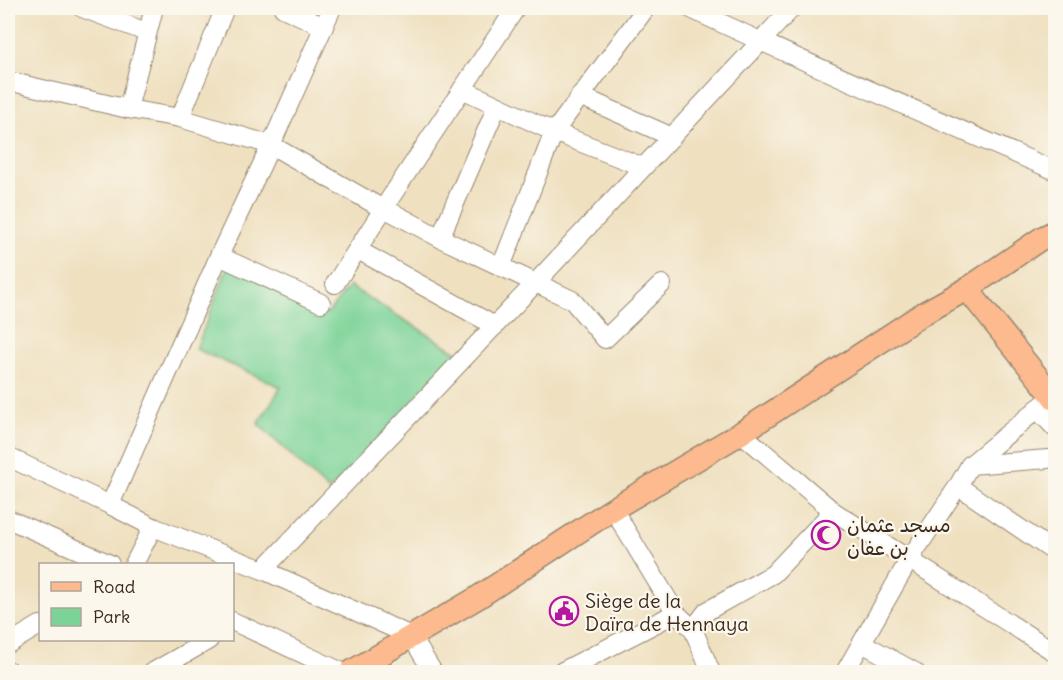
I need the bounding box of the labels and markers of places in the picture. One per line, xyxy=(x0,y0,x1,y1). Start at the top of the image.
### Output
place label: مسجد عثمان بن عفان xyxy=(847,512,951,560)
mosque icon: مسجد عثمان بن عفان xyxy=(810,519,842,551)
place label: Siège de la Daïra de Hennaya xyxy=(585,588,749,636)
public building icon: Siège de la Daïra de Hennaya xyxy=(548,595,580,627)

